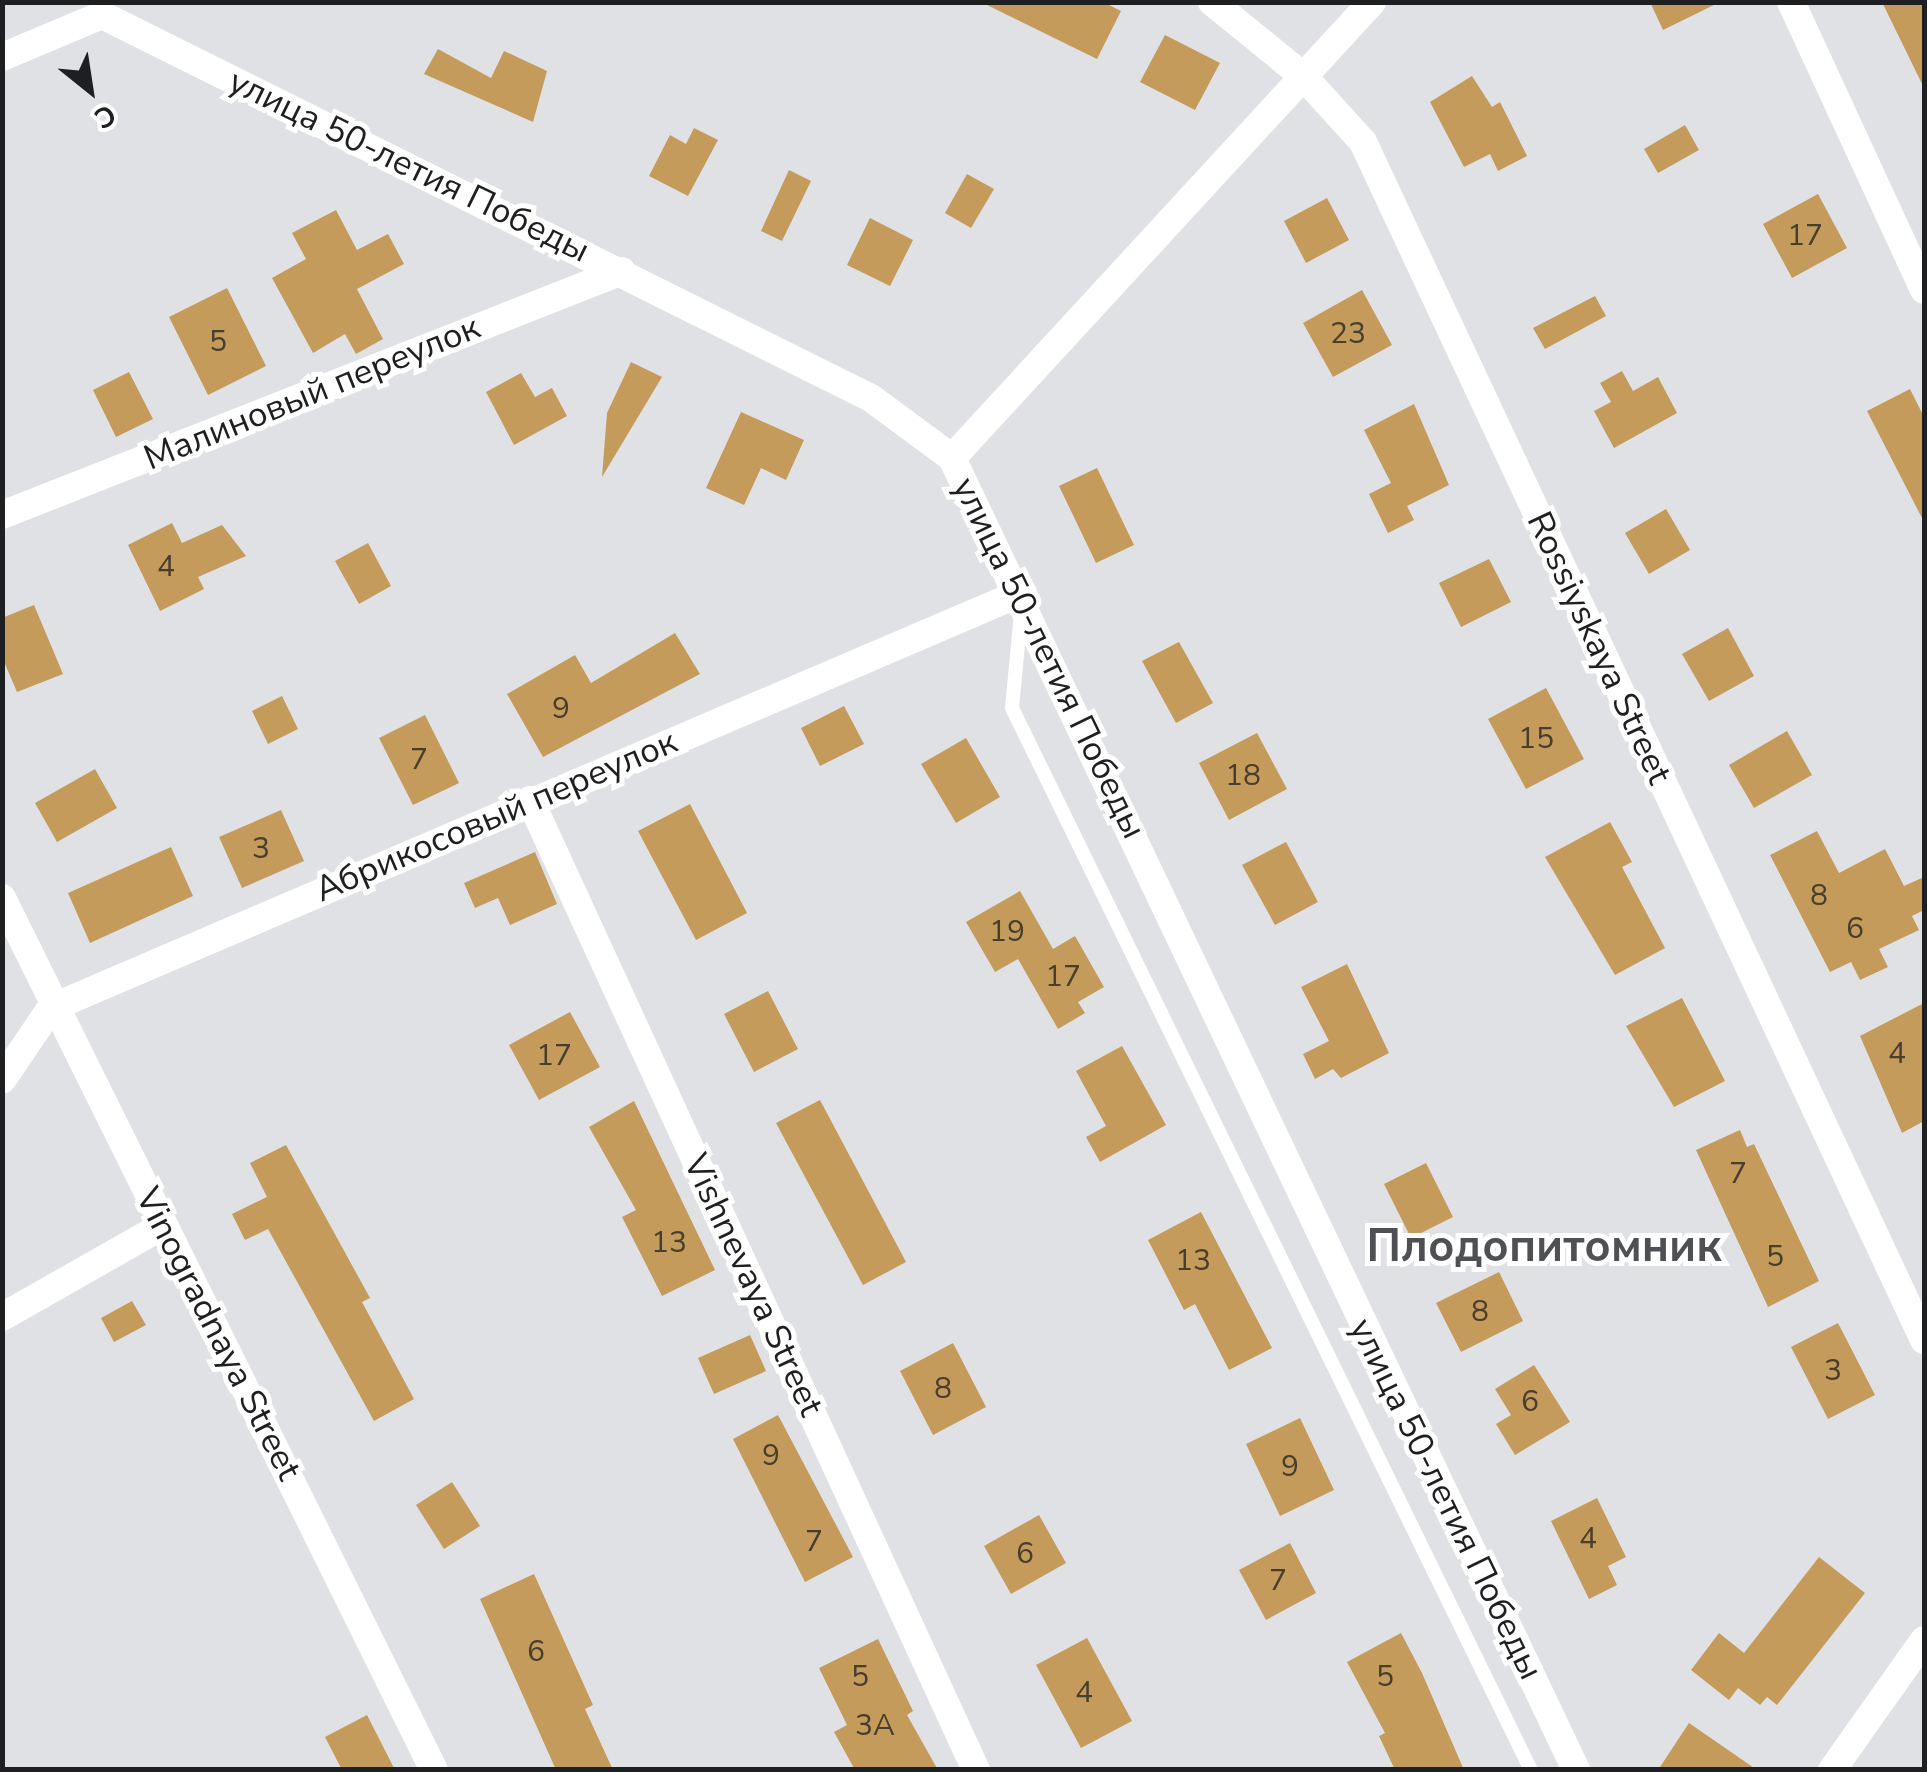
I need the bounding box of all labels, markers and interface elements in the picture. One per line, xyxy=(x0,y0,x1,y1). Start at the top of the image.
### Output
north arrow xyxy=(40,40,140,140)
street label: улица 50-летия Победы xyxy=(222,60,596,272)
text: С xyxy=(87,95,123,137)
house number: 17 xyxy=(1787,218,1823,254)
street label: Малиновый переулок xyxy=(138,306,486,480)
house number: 23 xyxy=(1330,316,1366,352)
house number: 5 xyxy=(209,324,227,360)
street label: улица 50-летия Победы xyxy=(943,471,1155,845)
street label: Rossiyskaya Street xyxy=(1518,505,1680,791)
house number: 4 xyxy=(157,549,175,585)
house number: 9 xyxy=(552,691,570,727)
street label: Абрикосовый переулок xyxy=(309,721,683,911)
house number: 15 xyxy=(1518,721,1554,757)
house number: 7 xyxy=(410,742,428,778)
house number: 18 xyxy=(1225,758,1261,794)
house number: 3 xyxy=(252,831,270,867)
house number: 8 xyxy=(1810,878,1828,914)
house number: 6 xyxy=(1846,911,1864,947)
house number: 19 xyxy=(989,914,1025,950)
house number: 17 xyxy=(1045,959,1081,995)
house number: 4 xyxy=(1888,1036,1906,1072)
house number: 17 xyxy=(536,1038,572,1074)
street label: Vishnevaya Street xyxy=(674,1147,832,1423)
house number: 7 xyxy=(1729,1156,1747,1192)
street label: Vinogradnaya Street xyxy=(126,1181,310,1487)
district label: Плодопитомник xyxy=(1367,1220,1721,1274)
house number: 13 xyxy=(651,1225,687,1261)
house number: 5 xyxy=(1766,1239,1784,1275)
house number: 13 xyxy=(1175,1243,1211,1279)
house number: 8 xyxy=(1471,1294,1489,1330)
street label: улица 50-летия Победы xyxy=(1340,1312,1552,1686)
house number: 3 xyxy=(1824,1353,1842,1389)
house number: 8 xyxy=(934,1371,952,1407)
house number: 6 xyxy=(1521,1384,1539,1420)
house number: 9 xyxy=(762,1438,780,1474)
house number: 9 xyxy=(1281,1449,1299,1485)
house number: 4 xyxy=(1579,1521,1597,1557)
house number: 7 xyxy=(805,1524,823,1560)
house number: 6 xyxy=(1016,1536,1034,1572)
house number: 7 xyxy=(1269,1563,1287,1599)
house number: 6 xyxy=(527,1634,545,1670)
house number: 5 xyxy=(851,1659,869,1695)
house number: 5 xyxy=(1376,1659,1394,1695)
house number: 4 xyxy=(1075,1675,1093,1711)
house number: 3А xyxy=(855,1708,895,1744)

